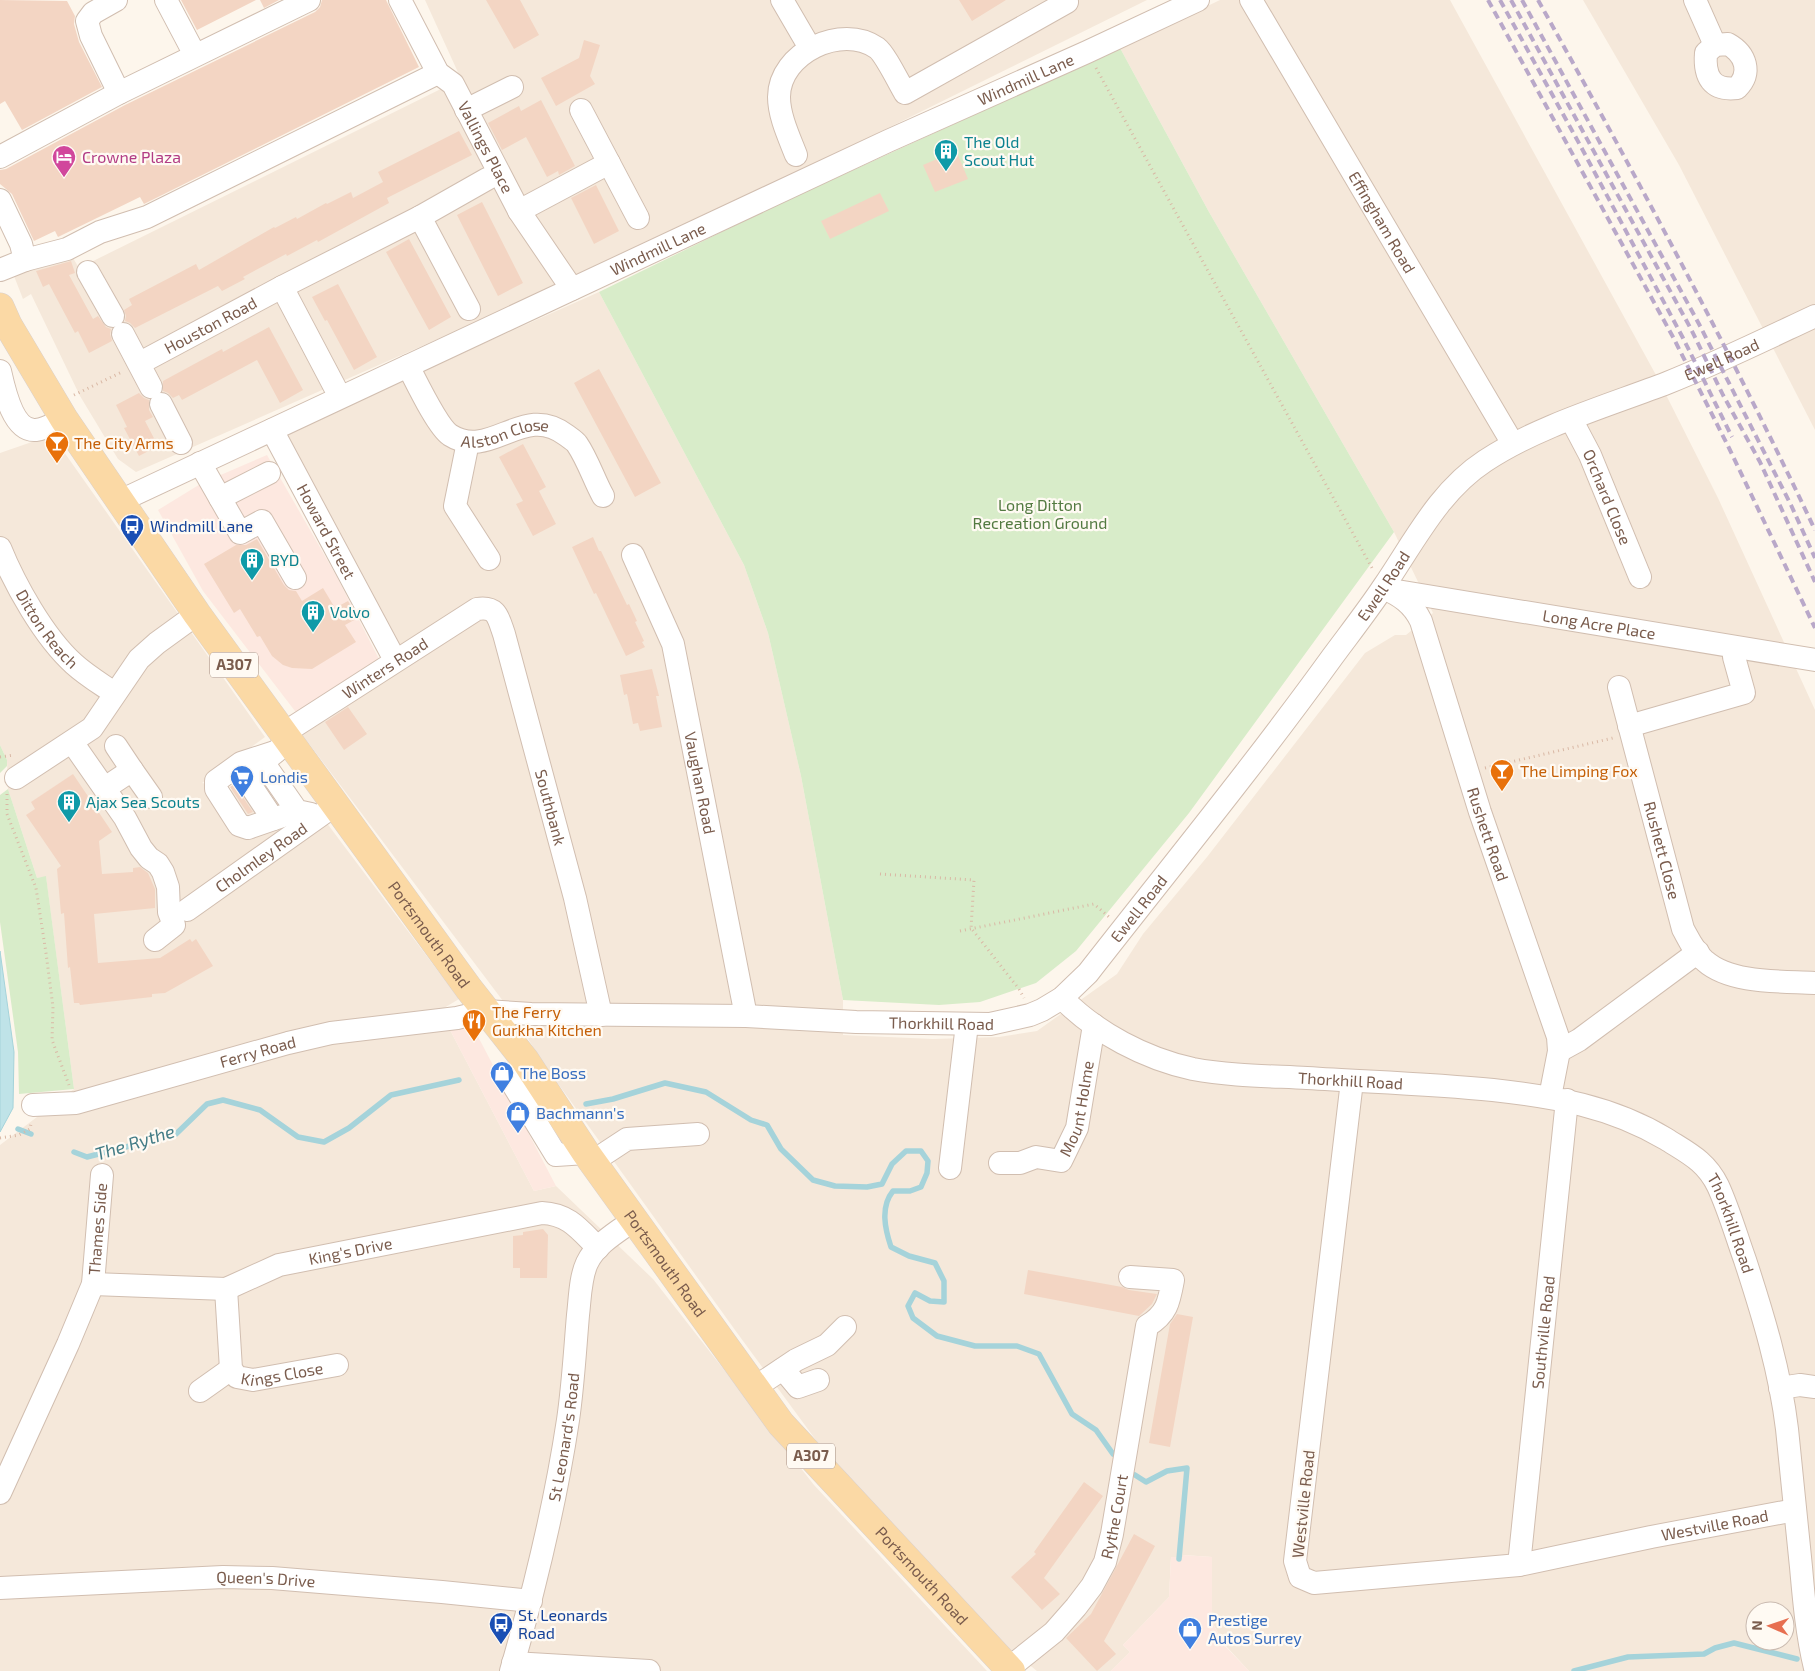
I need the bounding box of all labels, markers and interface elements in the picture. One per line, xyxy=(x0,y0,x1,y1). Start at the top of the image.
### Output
street label: Windmill Lane xyxy=(974,49,1076,109)
street label: Vallings Place xyxy=(455,98,518,196)
place label: The Old Scout Hut xyxy=(964,132,1034,169)
building icon: The Old Scout Hut xyxy=(933,138,959,172)
hotel icon: Crowne Plaza xyxy=(51,144,77,178)
place label: Crowne Plaza xyxy=(82,147,181,166)
street label: Effingham Road xyxy=(1345,168,1420,276)
street label: Windmill Lane xyxy=(607,218,708,279)
street label: Houston Road xyxy=(161,292,260,357)
street label: Ewell Road xyxy=(1681,334,1762,384)
street label: Alston Close xyxy=(460,415,551,451)
bar icon: The City Arms xyxy=(44,430,70,464)
place label: The City Arms xyxy=(74,433,174,452)
street label: Orchard Close xyxy=(1579,445,1636,547)
street label: Howard Street xyxy=(293,480,360,582)
park label: Long Ditton Recreation Ground xyxy=(973,495,1107,532)
bus stop icon: Windmill Lane xyxy=(119,513,145,547)
place label: Windmill Lane xyxy=(150,516,253,535)
building icon: BYD xyxy=(239,547,265,581)
street label: Ewell Road xyxy=(1353,547,1413,624)
place label: BYD xyxy=(270,550,299,569)
street label: Ditton Reach xyxy=(13,586,82,672)
building icon: Volvo xyxy=(300,599,326,633)
place label: Volvo xyxy=(330,602,370,621)
street label: Long Acre Place xyxy=(1541,605,1657,643)
street label: Winters Road xyxy=(338,633,431,702)
road number: A307 xyxy=(210,652,258,678)
street label: Vaughan Road xyxy=(681,730,720,836)
bar icon: The Limping Fox xyxy=(1489,758,1515,792)
place label: The Limping Fox xyxy=(1520,761,1638,780)
supermarket icon: Londis xyxy=(229,764,255,798)
place label: Londis xyxy=(260,767,308,786)
street label: Southbank xyxy=(532,767,570,847)
street label: Rushett Road xyxy=(1464,785,1513,883)
building icon: Ajax Sea Scouts xyxy=(56,789,82,823)
place label: Ajax Sea Scouts xyxy=(86,792,200,812)
street label: Rushett Close xyxy=(1641,799,1685,901)
street label: Cholmley Road xyxy=(211,818,311,896)
street label: Ewell Road xyxy=(1106,871,1171,946)
street label: Portsmouth Road xyxy=(385,877,475,991)
place label: The Ferry Gurkha Kitchen xyxy=(492,1002,602,1039)
restaurant icon: The Ferry Gurkha Kitchen xyxy=(461,1008,487,1042)
street label: Thorkhill Road xyxy=(889,1012,994,1033)
street label: Ferry Road xyxy=(217,1031,298,1071)
street label: Mount Holme xyxy=(1055,1059,1097,1159)
shop icon: The Boss xyxy=(489,1060,515,1094)
place label: The Boss xyxy=(520,1063,586,1082)
street label: Thorkhill Road xyxy=(1298,1068,1404,1092)
shop icon: Bachmann's xyxy=(505,1100,531,1134)
place label: Bachmann's xyxy=(536,1103,625,1122)
water label: The Rythe xyxy=(92,1119,177,1165)
street label: Thorkhill Road xyxy=(1704,1169,1759,1275)
street label: Thames Side xyxy=(84,1182,110,1276)
street label: Portsmouth Road xyxy=(621,1206,711,1320)
street label: King's Drive xyxy=(307,1233,394,1268)
street label: Southville Road xyxy=(1527,1275,1558,1390)
street label: Kings Close xyxy=(240,1358,325,1389)
street label: St Leonard's Road xyxy=(544,1372,582,1503)
road number: A307 xyxy=(787,1444,835,1468)
street label: Westville Road xyxy=(1287,1449,1318,1559)
street label: Rythe Court xyxy=(1096,1473,1131,1561)
street label: Westville Road xyxy=(1660,1505,1770,1544)
street label: Portsmouth Road xyxy=(872,1522,973,1628)
street label: Queen's Drive xyxy=(216,1567,316,1591)
north arrow xyxy=(1745,1601,1795,1651)
place label: St. Leonards Road xyxy=(518,1605,608,1642)
place label: Prestige Autos Surrey xyxy=(1208,1610,1302,1647)
bus stop icon: St. Leonards Road xyxy=(488,1611,514,1645)
shop icon: Prestige Autos Surrey xyxy=(1177,1616,1203,1650)
text: N xyxy=(1748,1620,1765,1631)

